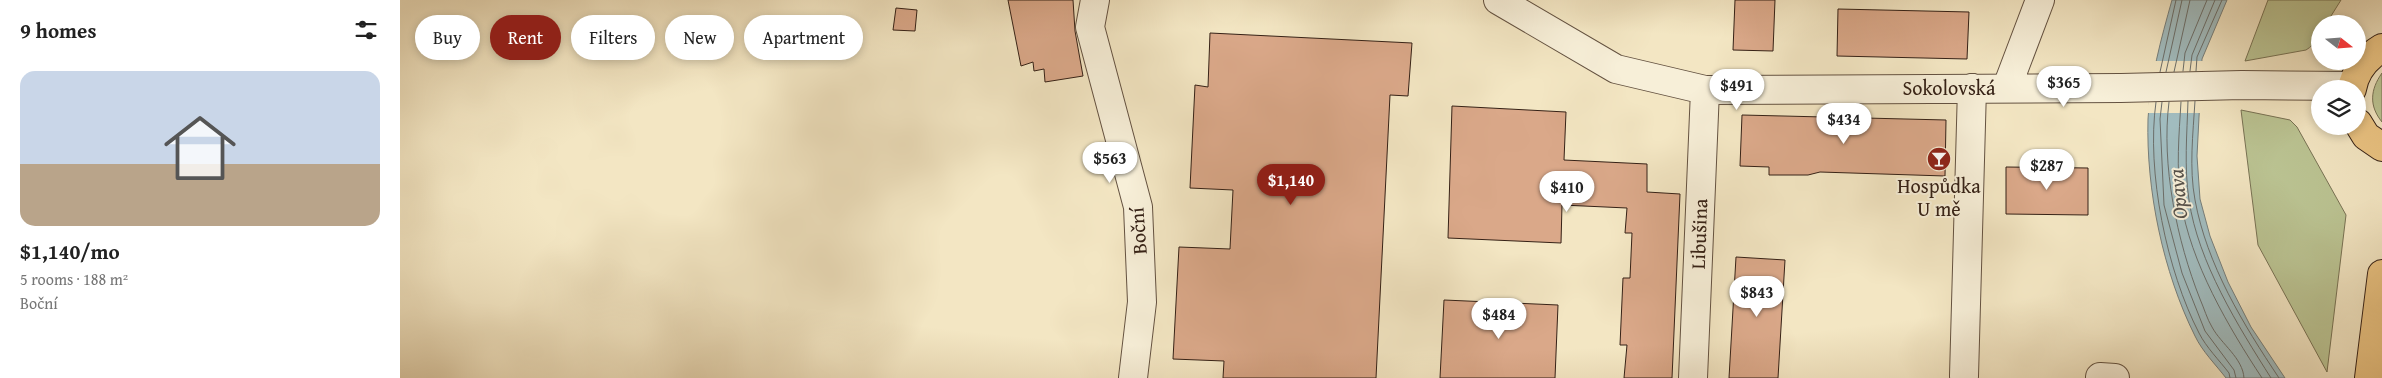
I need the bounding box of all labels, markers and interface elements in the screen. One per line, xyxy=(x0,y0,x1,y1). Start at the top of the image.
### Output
text: 9 homes xyxy=(20,15,96,46)
chip: Buy xyxy=(415,15,480,60)
chip: Rent xyxy=(490,15,561,60)
chip: Filters xyxy=(571,15,655,60)
chip: New xyxy=(665,15,734,60)
chip: Apartment xyxy=(744,15,863,60)
north arrow xyxy=(2311,15,2366,70)
map controls xyxy=(2311,15,2366,135)
icon: filters xyxy=(352,16,380,44)
pin: $365 xyxy=(2034,66,2094,108)
pin: $491 xyxy=(1707,68,1767,111)
text: $365 xyxy=(2047,70,2081,94)
text: $491 xyxy=(1720,73,1754,97)
street label: Sokolovská xyxy=(1903,73,1996,102)
button: layers xyxy=(2311,80,2366,135)
pin: $434 xyxy=(1814,102,1874,145)
icon: home xyxy=(155,103,245,193)
text: $434 xyxy=(1827,107,1861,131)
pin: $563 xyxy=(1080,142,1140,184)
text: $563 xyxy=(1093,146,1127,170)
bar icon: Hospůdka U mě xyxy=(1926,146,1952,172)
pin: $287 xyxy=(2017,148,2077,191)
text: $287 xyxy=(2030,153,2064,177)
pin: $1,140 xyxy=(1250,164,1332,206)
water label: Opava xyxy=(2160,167,2195,220)
text: $1,140 xyxy=(1268,168,1314,192)
pin: $410 xyxy=(1537,170,1597,213)
place label: Hospůdka U mě xyxy=(1897,171,1981,223)
text: $410 xyxy=(1550,175,1584,199)
street label: Libušina xyxy=(1683,198,1714,270)
street label: Boční xyxy=(1121,206,1154,256)
text: $1,140/mo xyxy=(20,236,120,267)
text: 5 rooms · 188 m² xyxy=(20,267,128,291)
pin: $843 xyxy=(1727,276,1787,318)
text: $843 xyxy=(1740,280,1774,304)
text: Boční xyxy=(20,291,58,315)
pin: $484 xyxy=(1469,298,1529,340)
text: $484 xyxy=(1482,302,1516,326)

